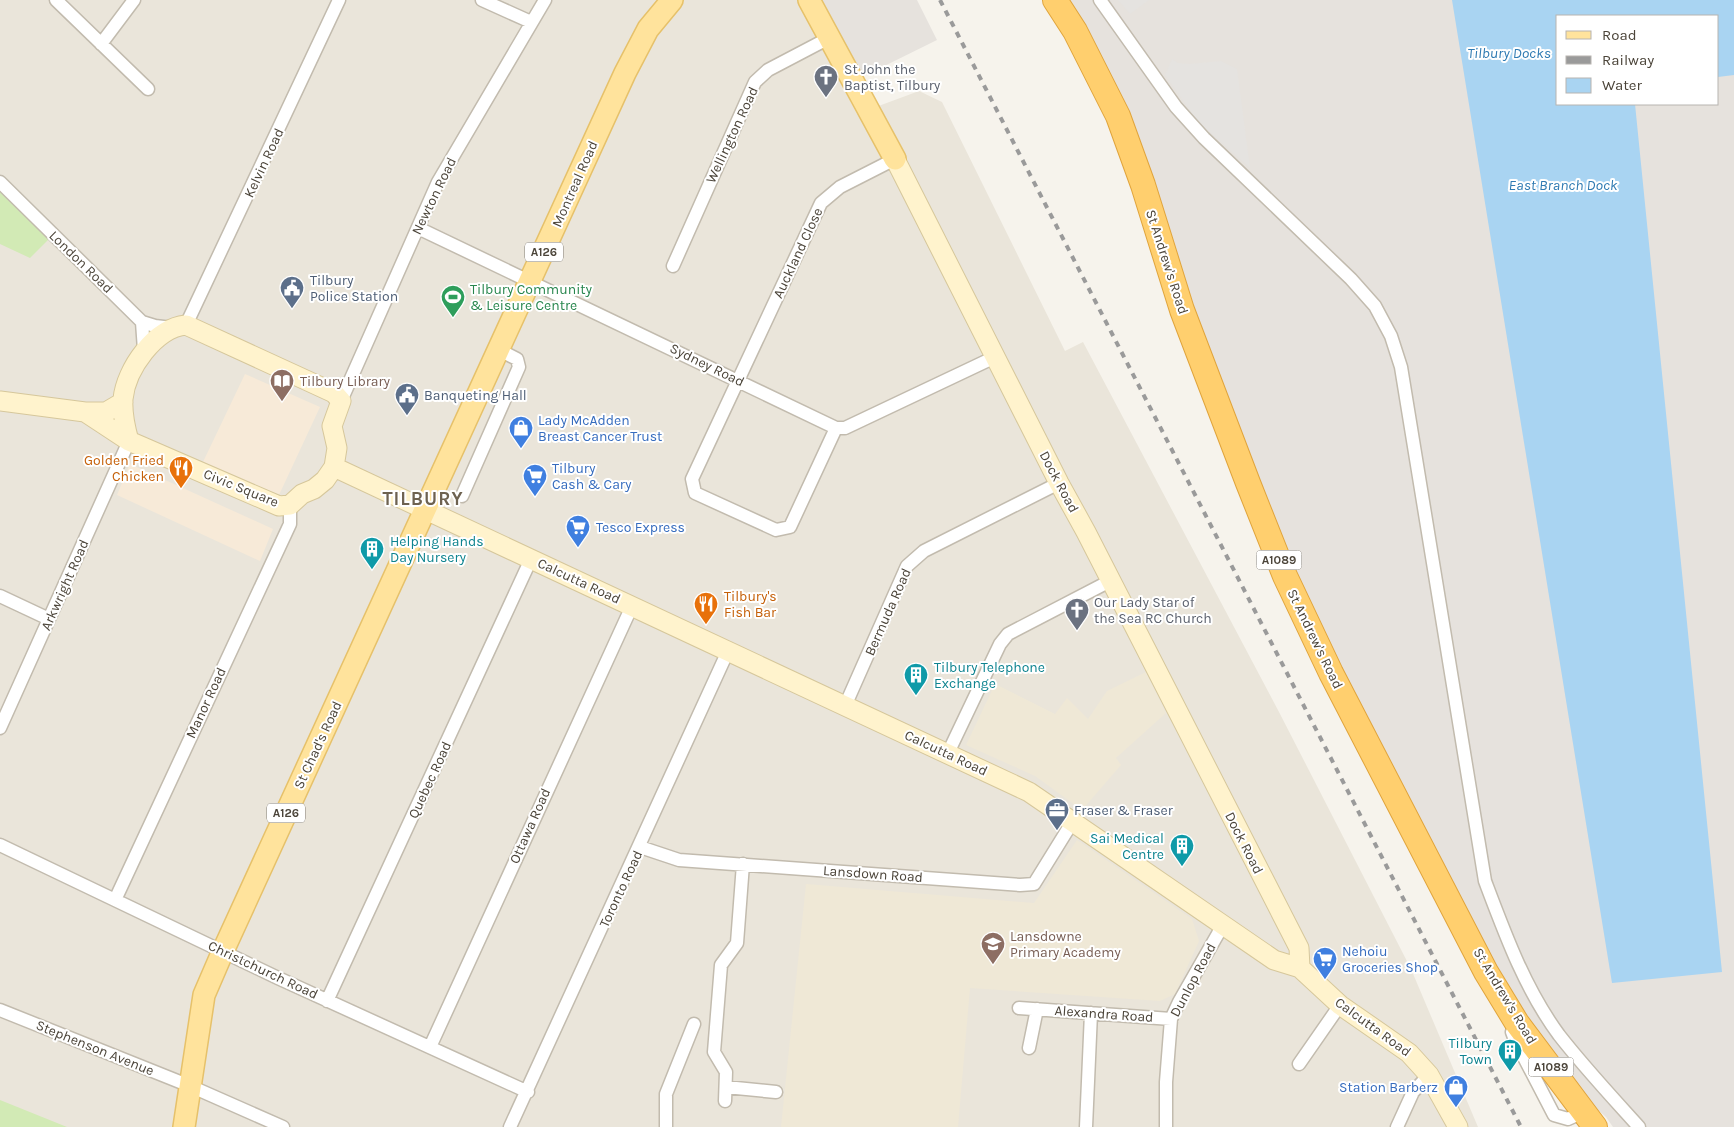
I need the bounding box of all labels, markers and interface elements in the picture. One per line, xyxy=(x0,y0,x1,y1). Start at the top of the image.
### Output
legend xyxy=(1556,15,1719,105)
text: Road xyxy=(1602,26,1637,44)
water label: Tilbury Docks xyxy=(1467,44,1551,62)
text: Railway xyxy=(1602,51,1654,69)
place label: St John the Baptist, Tilbury xyxy=(844,61,941,94)
church icon: St John the Baptist, Tilbury xyxy=(813,64,839,98)
text: Water xyxy=(1602,76,1643,94)
street label: Wellington Road xyxy=(702,84,762,186)
street label: Kelvin Road xyxy=(240,125,288,201)
street label: Montreal Road xyxy=(548,138,602,230)
street label: Newton Road xyxy=(408,155,460,237)
water label: East Branch Dock xyxy=(1509,176,1618,194)
street label: Auckland Close xyxy=(770,205,826,301)
street label: St Andrew's Road xyxy=(1142,208,1192,316)
street label: London Road xyxy=(45,227,117,297)
road number: A126 xyxy=(525,242,563,262)
place label: Tilbury Police Station xyxy=(310,272,398,305)
public building icon: Tilbury Police Station xyxy=(279,275,305,309)
place label: Tilbury Community & Leisure Centre xyxy=(470,281,593,314)
sports icon: Tilbury Community & Leisure Centre xyxy=(440,284,466,318)
street label: Sydney Road xyxy=(667,340,747,390)
library icon: Tilbury Library xyxy=(269,368,295,402)
place label: Tilbury Library xyxy=(300,373,391,390)
public building icon: Banqueting Hall xyxy=(394,382,420,416)
place label: Banqueting Hall xyxy=(424,387,527,404)
place label: Lady McAdden Breast Cancer Trust xyxy=(538,412,662,445)
shop icon: Lady McAdden Breast Cancer Trust xyxy=(508,415,534,449)
street label: Dock Road xyxy=(1036,448,1082,516)
place label: Golden Fried Chicken xyxy=(84,452,164,485)
restaurant icon: Golden Fried Chicken xyxy=(168,455,194,489)
place label: Tilbury Cash & Cary xyxy=(552,460,632,493)
supermarket icon: Tilbury Cash & Cary xyxy=(522,463,548,497)
street label: Civic Square xyxy=(201,465,281,511)
district label: TILBURY xyxy=(382,488,464,510)
supermarket icon: Tesco Express xyxy=(565,514,591,548)
place label: Tesco Express xyxy=(596,519,685,536)
place label: Helping Hands Day Nursery xyxy=(390,533,484,566)
building icon: Helping Hands Day Nursery xyxy=(359,536,385,570)
street label: Arkwright Road xyxy=(37,537,93,633)
road number: A1089 xyxy=(1256,550,1302,570)
street label: Calcutta Road xyxy=(535,554,623,608)
street label: Bermuda Road xyxy=(861,566,915,658)
street label: St Andrew's Road xyxy=(1283,586,1347,692)
place label: Tilbury's Fish Bar xyxy=(724,588,777,621)
restaurant icon: Tilbury's Fish Bar xyxy=(693,591,719,625)
place label: Our Lady Star of the Sea RC Church xyxy=(1094,594,1212,627)
church icon: Our Lady Star of the Sea RC Church xyxy=(1064,597,1090,631)
place label: Tilbury Telephone Exchange xyxy=(934,659,1045,692)
building icon: Tilbury Telephone Exchange xyxy=(903,662,929,696)
street label: Manor Road xyxy=(182,665,230,741)
street label: St Chad's Road xyxy=(290,698,346,792)
street label: Calcutta Road xyxy=(902,726,990,780)
street label: Quebec Road xyxy=(405,739,455,821)
street label: Ottawa Road xyxy=(506,786,554,866)
office icon: Fraser & Fraser xyxy=(1044,797,1070,831)
place label: Fraser & Fraser xyxy=(1074,802,1174,819)
road number: A126 xyxy=(267,804,305,822)
street label: Dock Road xyxy=(1221,809,1267,877)
place label: Sai Medical Centre xyxy=(1090,830,1164,863)
building icon: Sai Medical Centre xyxy=(1169,833,1195,867)
street label: Toronto Road xyxy=(596,848,646,930)
street label: Lansdown Road xyxy=(822,862,924,886)
place label: Lansdowne Primary Academy xyxy=(1010,928,1121,961)
school or university icon: Lansdowne Primary Academy xyxy=(980,931,1006,965)
street label: Christchurch Road xyxy=(205,937,321,1003)
street label: Dunlop Road xyxy=(1166,940,1220,1020)
place label: Nehoiu Groceries Shop xyxy=(1342,943,1438,976)
street label: St Andrew's Road xyxy=(1470,945,1540,1047)
supermarket icon: Nehoiu Groceries Shop xyxy=(1312,946,1338,980)
street label: Calcutta Road xyxy=(1332,994,1414,1060)
street label: Alexandra Road xyxy=(1054,1002,1154,1026)
street label: Stephenson Avenue xyxy=(33,1017,157,1079)
place label: Tilbury Town xyxy=(1449,1035,1492,1068)
building icon: Tilbury Town xyxy=(1497,1038,1523,1072)
road number: A1089 xyxy=(1528,1058,1574,1076)
shop icon: Station Barberz xyxy=(1443,1074,1469,1108)
place label: Station Barberz xyxy=(1339,1079,1438,1096)

